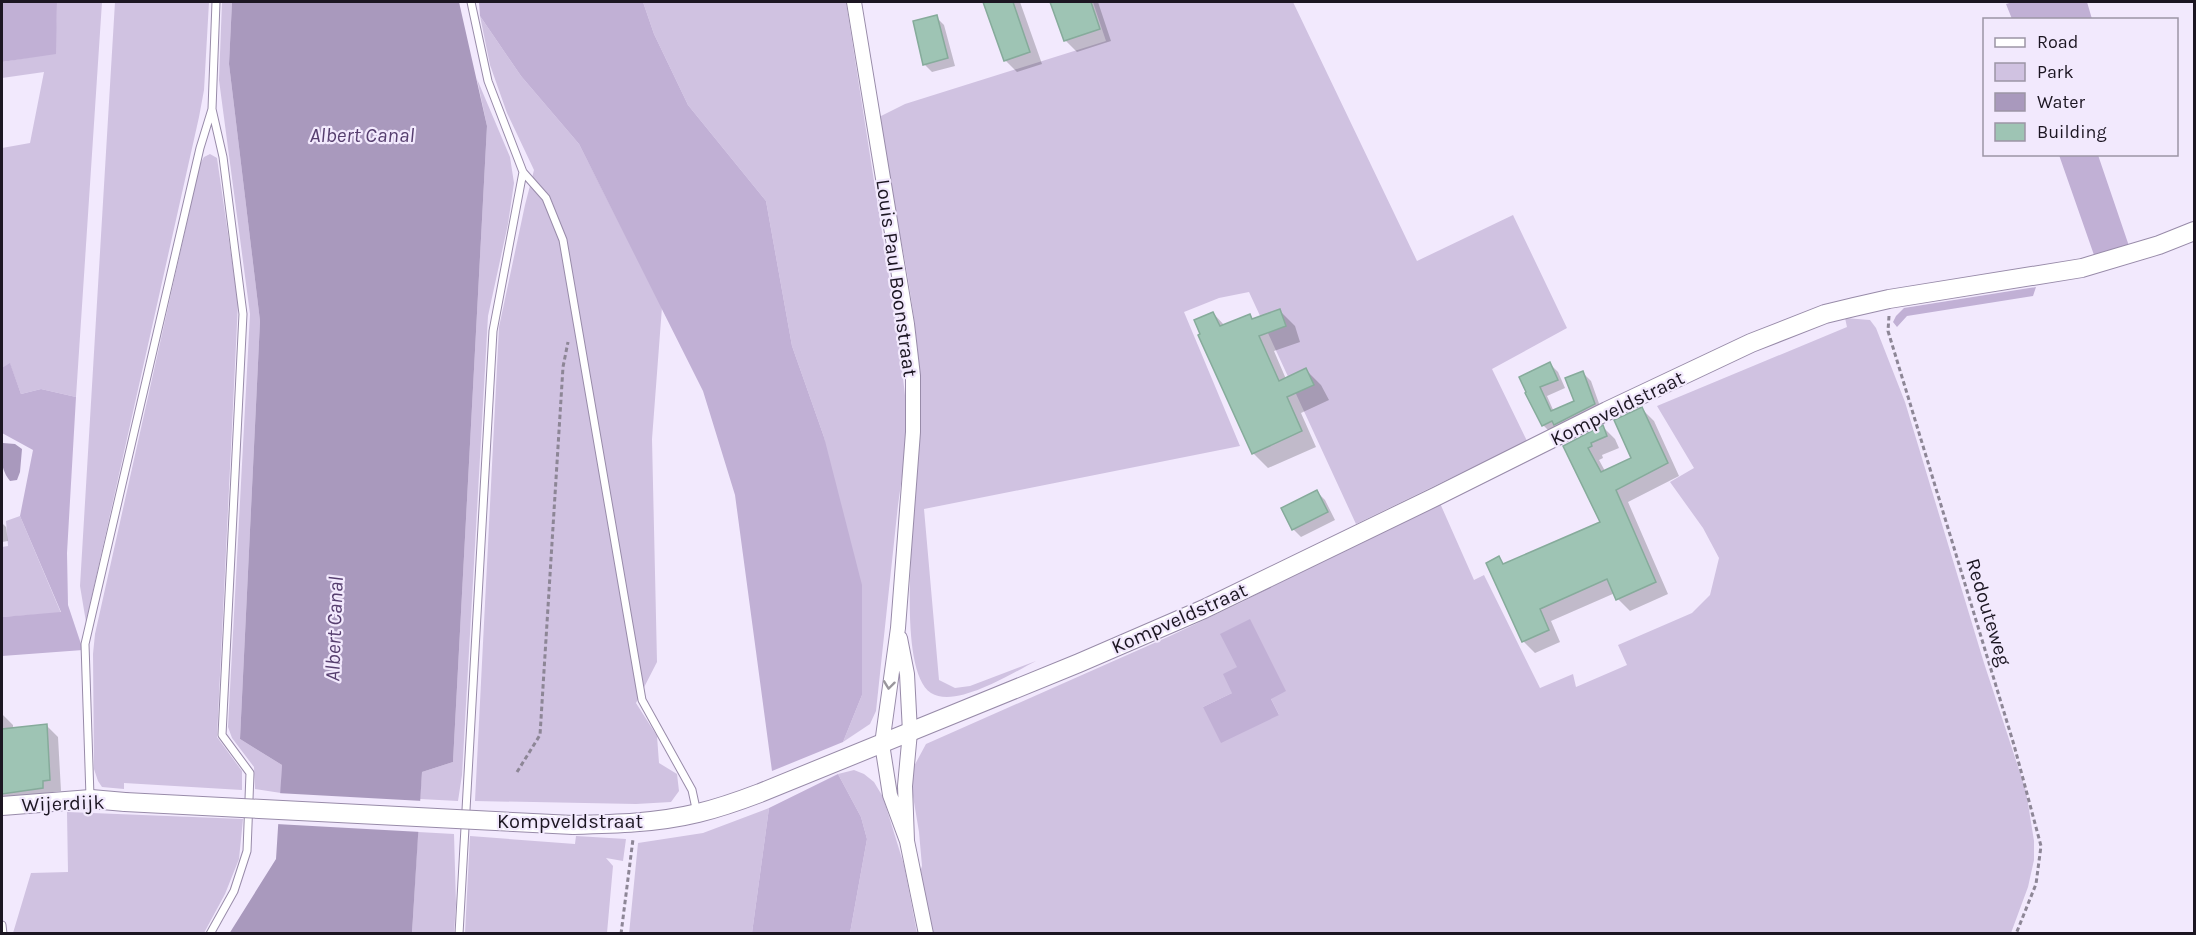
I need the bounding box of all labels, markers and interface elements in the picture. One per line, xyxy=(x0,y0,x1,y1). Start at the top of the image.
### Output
legend xyxy=(1983,18,2178,156)
text: Road xyxy=(2037,31,2078,53)
text: Park xyxy=(2037,61,2074,83)
text: Water xyxy=(2037,91,2085,113)
text: Building xyxy=(2037,121,2107,143)
water label: Albert Canal xyxy=(309,123,415,147)
street label: Louis Paul Boonstraat xyxy=(871,178,922,379)
street label: Kompveldstraat xyxy=(1547,366,1688,451)
street label: Redouteweg xyxy=(1961,556,2016,669)
water label: Albert Canal xyxy=(320,576,348,682)
street label: Kompveldstraat xyxy=(1108,578,1251,659)
one-way arrow xyxy=(884,681,896,690)
street label: Wijerdijk xyxy=(21,791,105,816)
street label: Kompveldstraat xyxy=(497,810,643,833)

